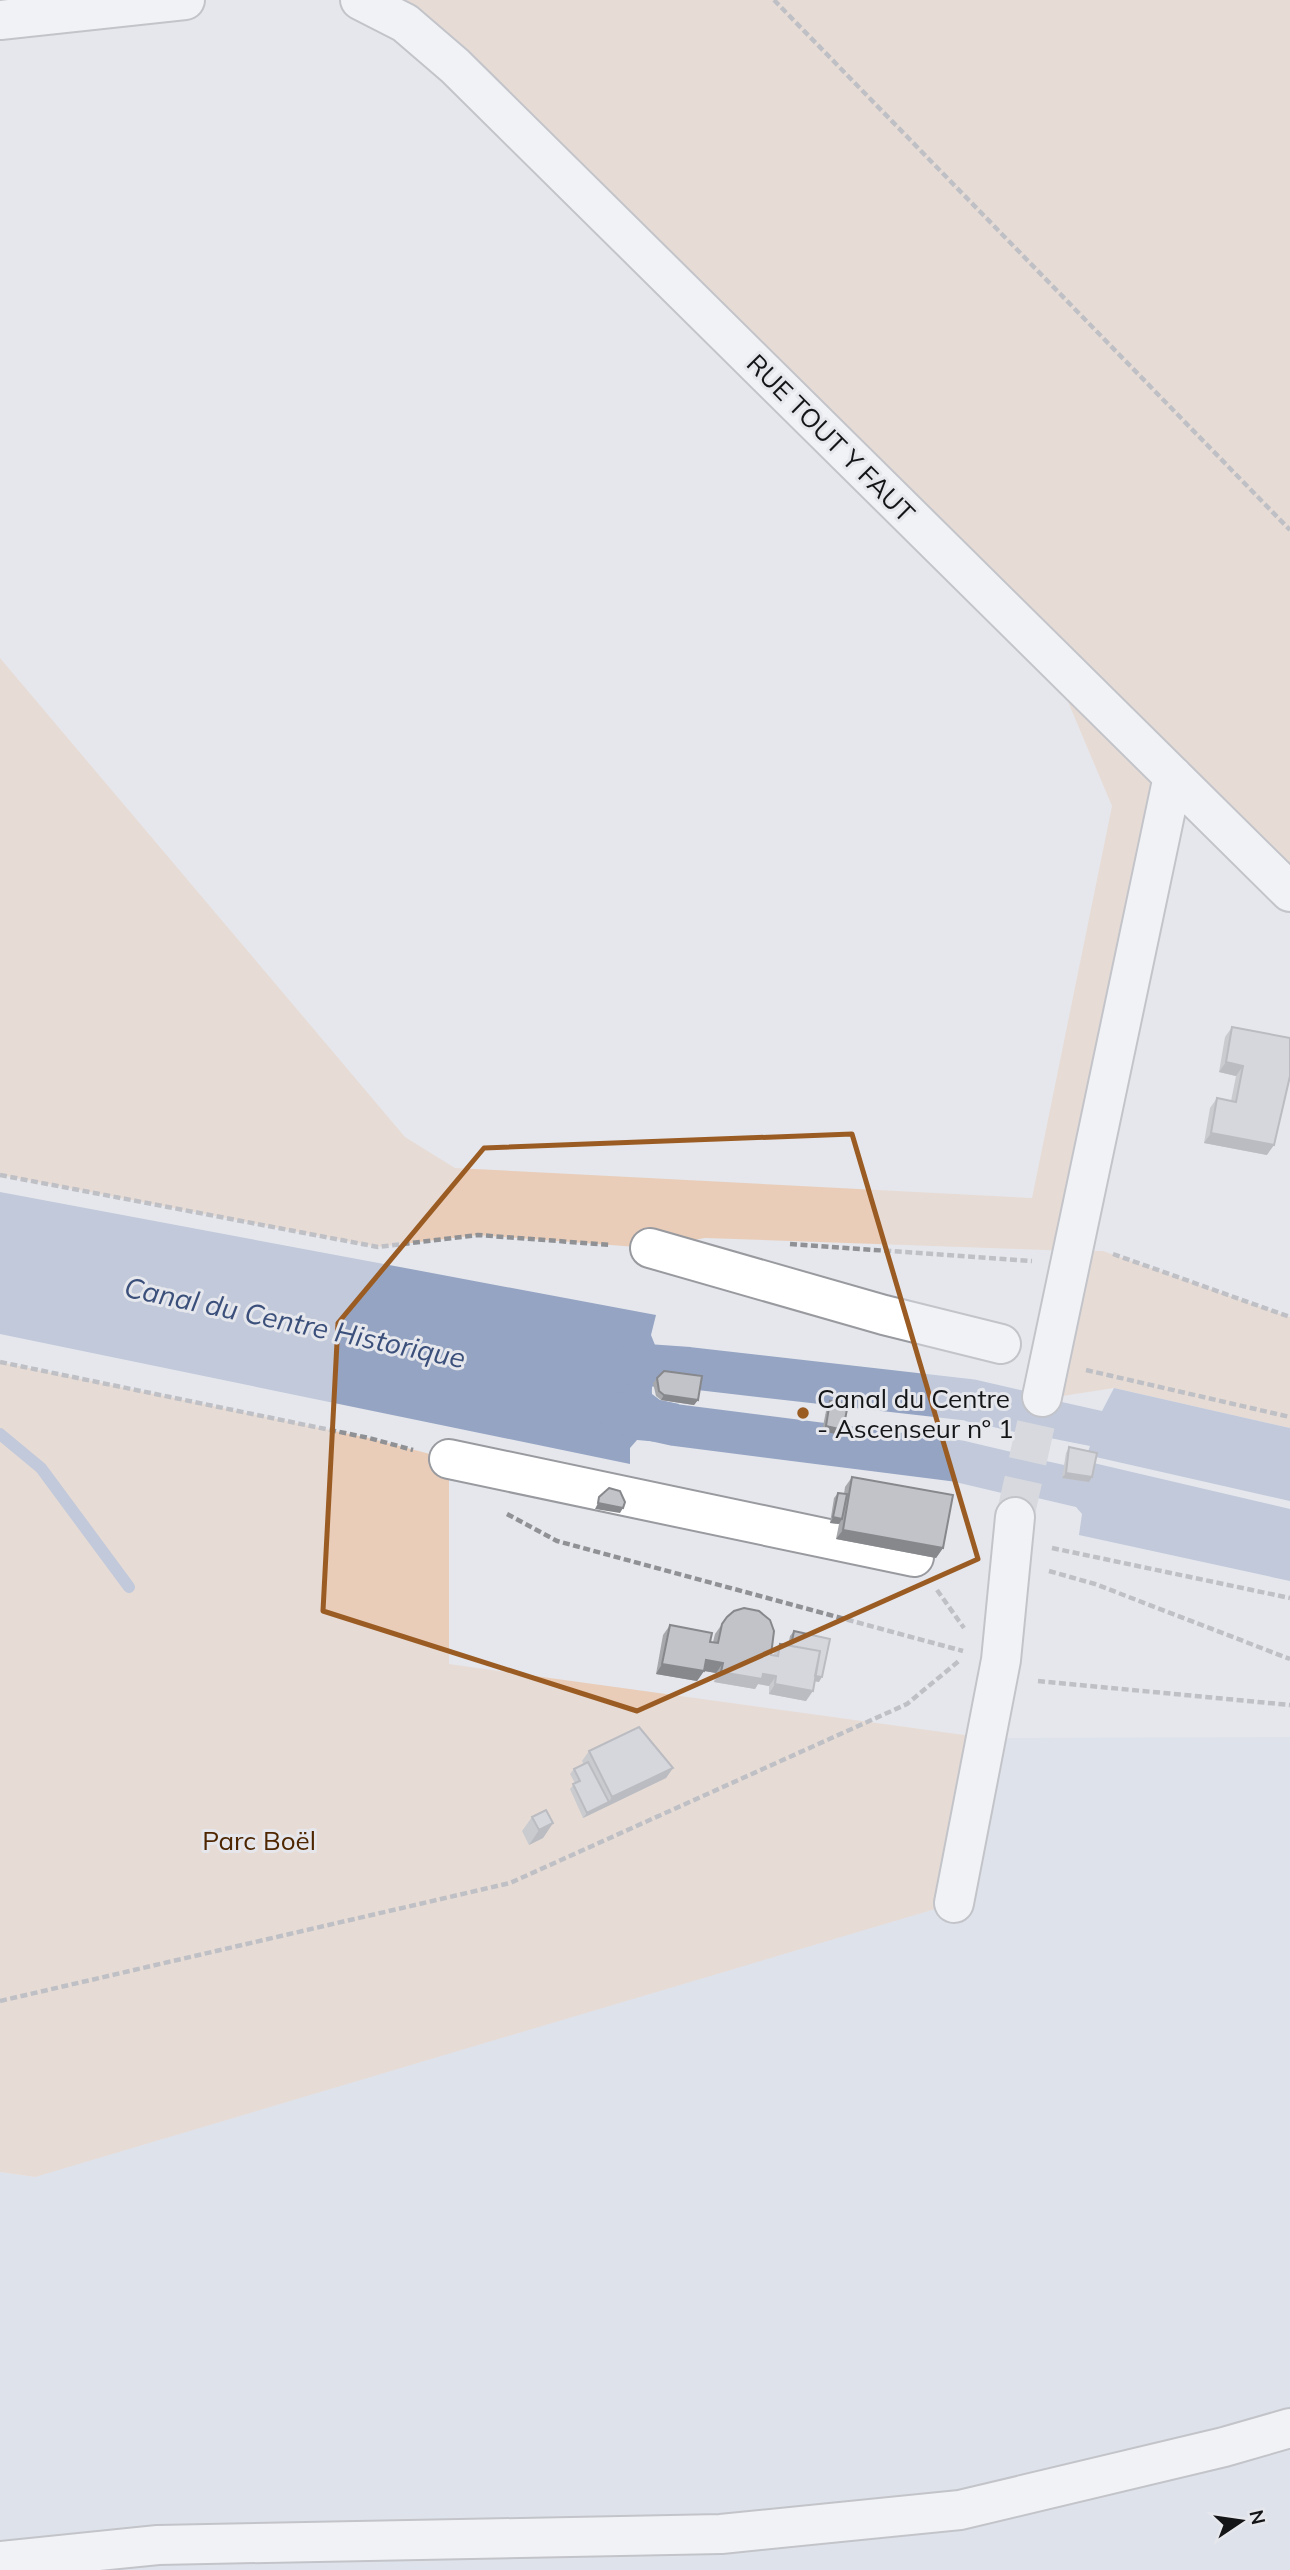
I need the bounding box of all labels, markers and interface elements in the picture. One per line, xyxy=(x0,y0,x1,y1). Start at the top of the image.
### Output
street label: RUE TOUT Y FAUT xyxy=(740,347,922,529)
water label: Canal du Centre Historique xyxy=(121,1269,469,1375)
place label: Canal du Centre - Ascenseur n° 1 xyxy=(817,1382,1014,1445)
marker: Canal du Centre - Ascenseur n° 1 xyxy=(795,1405,811,1421)
park label: Parc Boël xyxy=(202,1824,316,1857)
north arrow xyxy=(1206,2486,1276,2556)
text: N xyxy=(1244,2507,1271,2527)

